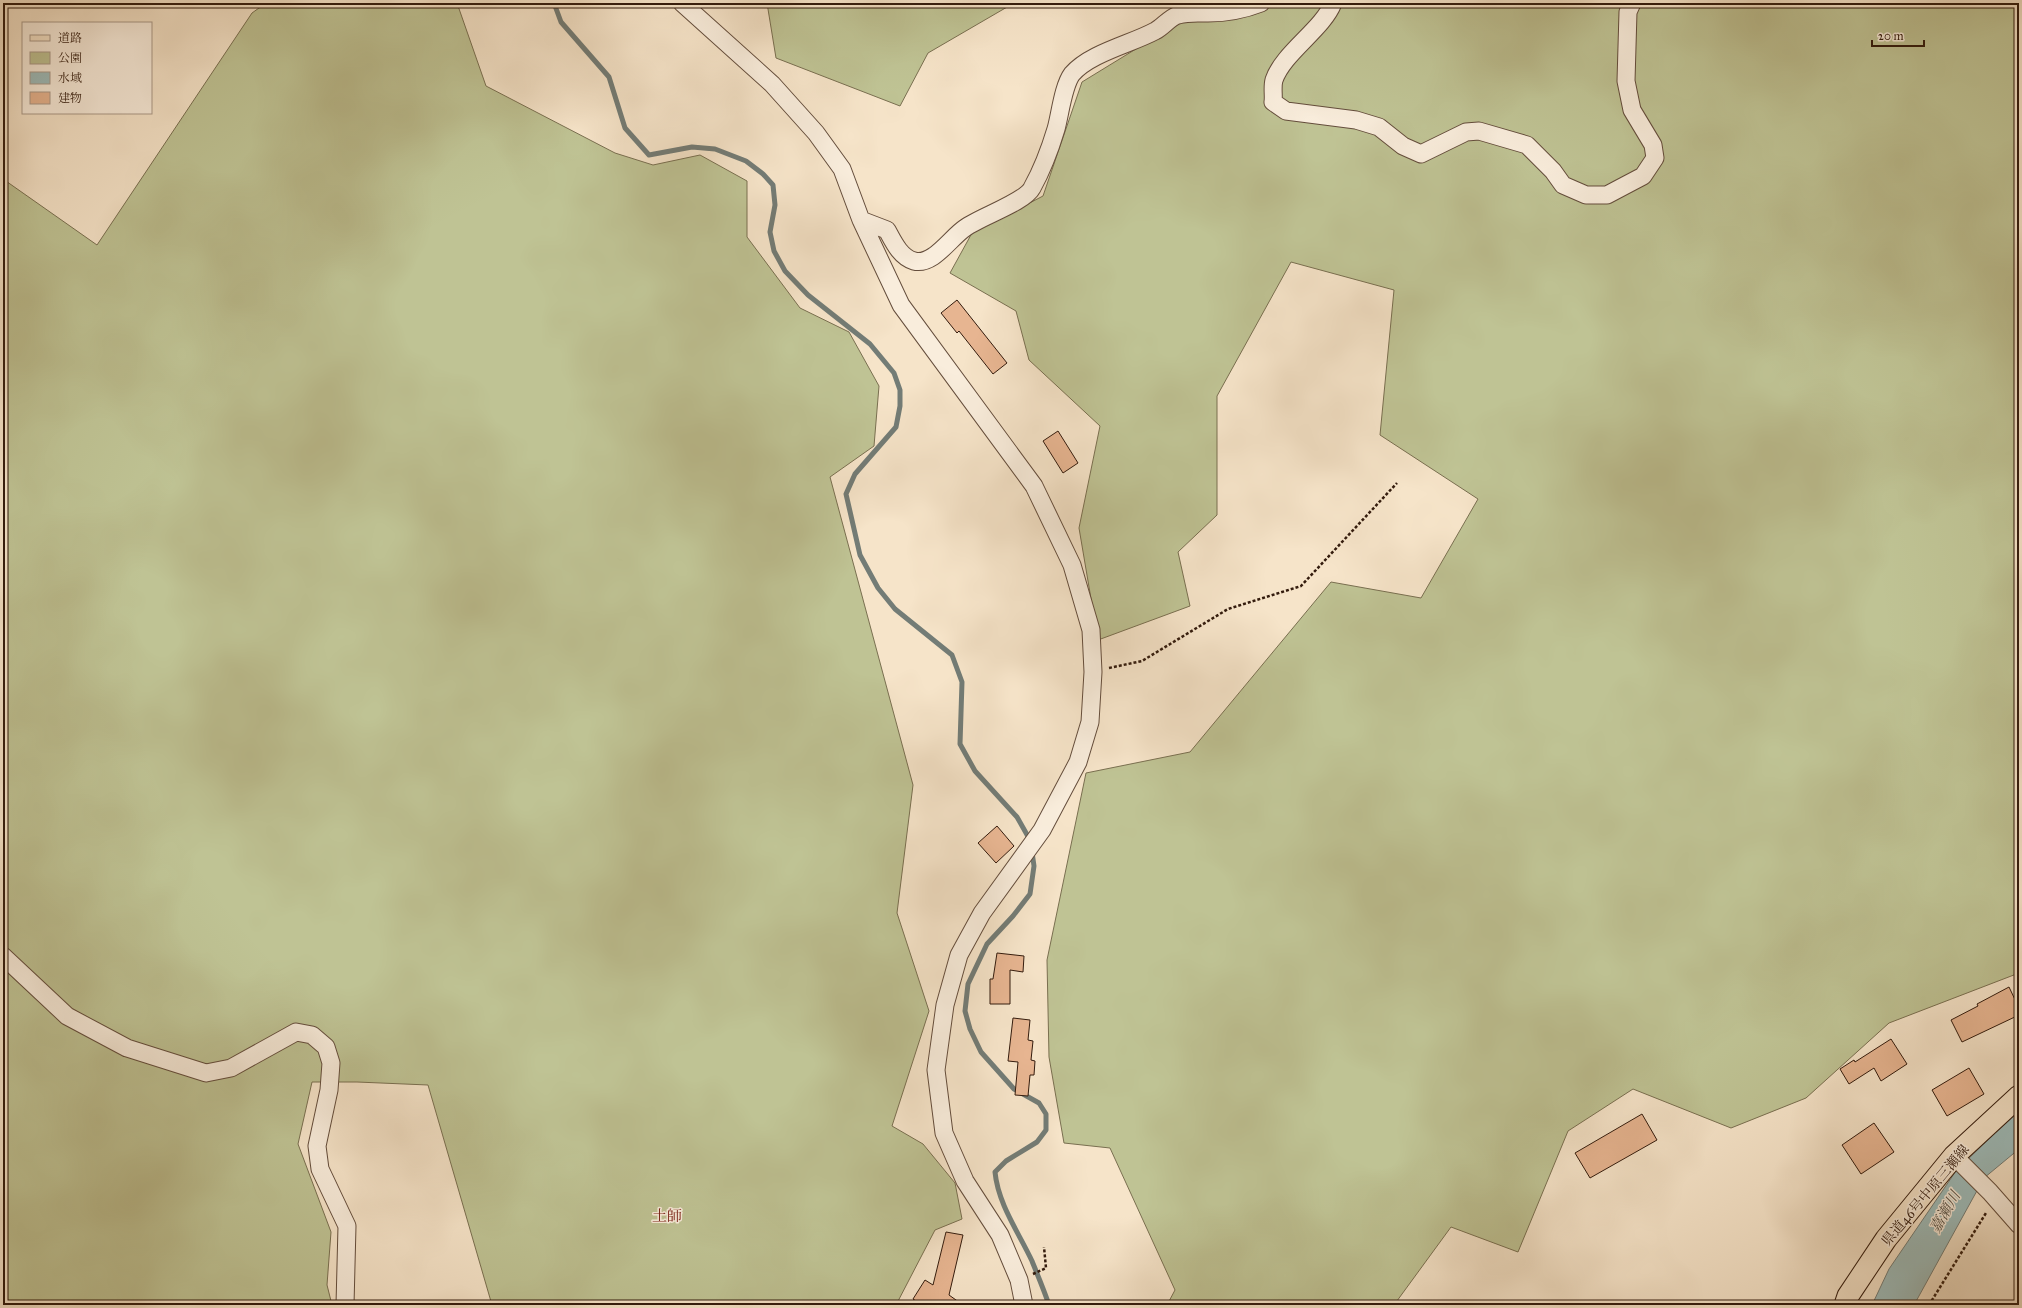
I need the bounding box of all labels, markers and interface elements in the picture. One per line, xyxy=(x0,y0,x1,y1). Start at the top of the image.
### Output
legend xyxy=(22,22,152,114)
scale bar xyxy=(1872,22,1924,48)
text: 20 m xyxy=(1878,29,1904,43)
text: 道路 xyxy=(58,31,82,45)
text: 公園 xyxy=(58,51,82,65)
text: 水域 xyxy=(58,71,82,85)
text: 建物 xyxy=(58,91,82,105)
street label: 県道46号中原三瀬線 xyxy=(1878,1141,1973,1249)
water label: 嘉瀬川 xyxy=(1926,1186,1965,1236)
district label: 土師 xyxy=(652,1207,682,1225)

